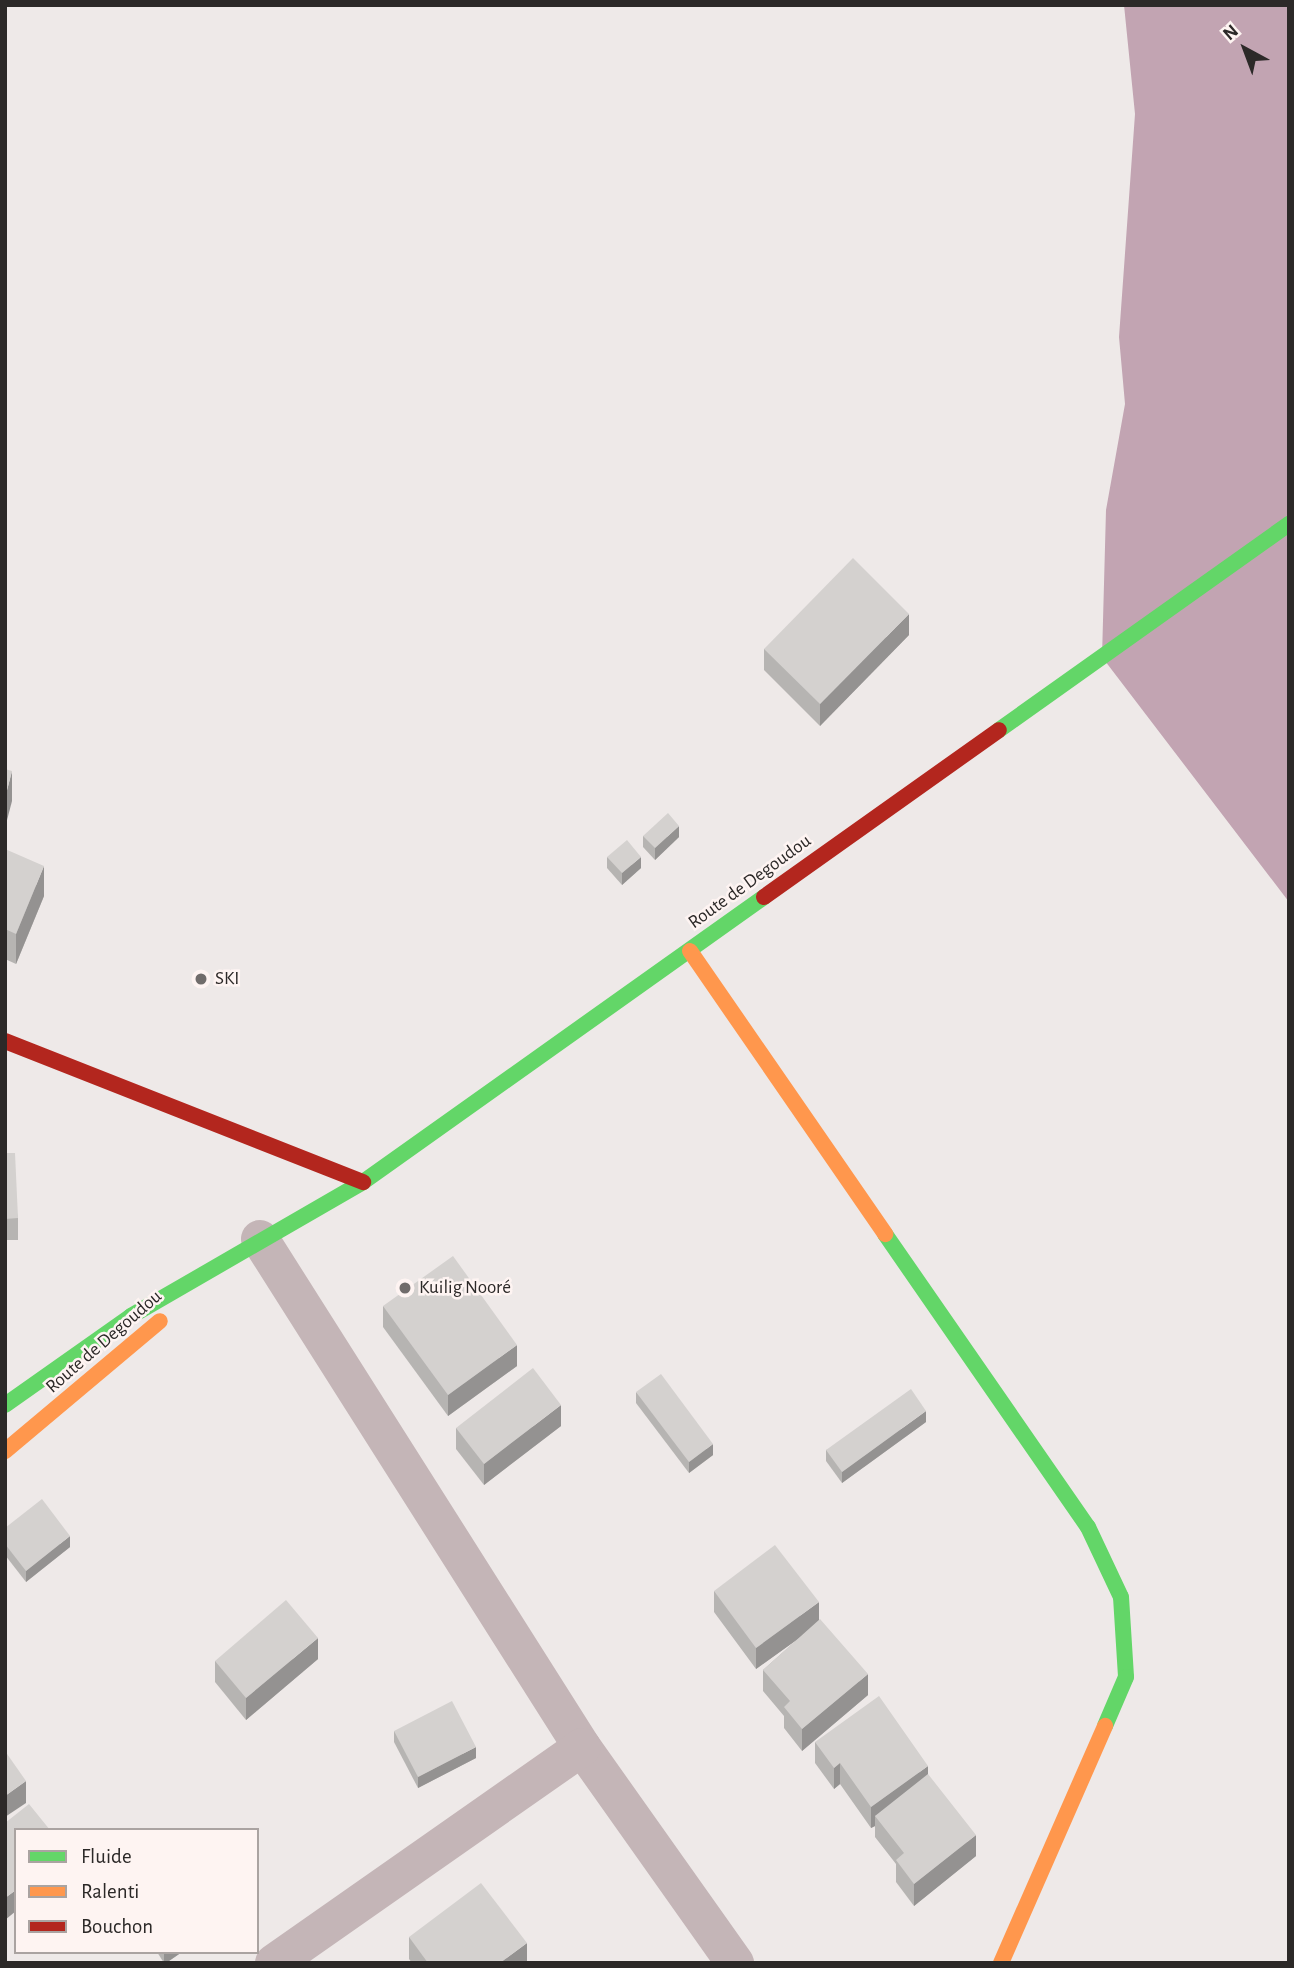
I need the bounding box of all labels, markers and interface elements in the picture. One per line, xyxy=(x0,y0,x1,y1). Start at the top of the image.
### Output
north arrow xyxy=(1210,14,1280,84)
text: N xyxy=(1220,21,1242,44)
street label: Route de Degoudou xyxy=(684,830,816,934)
place label: SKI xyxy=(215,968,239,990)
marker: SKI xyxy=(193,971,209,987)
place label: Kuilig Nooré xyxy=(419,1277,511,1299)
marker: Kuilig Nooré xyxy=(397,1280,413,1296)
street label: Route de Degoudou xyxy=(41,1285,167,1399)
legend xyxy=(14,1828,259,1954)
text: Fluide xyxy=(81,1846,132,1867)
text: Ralenti xyxy=(81,1881,139,1902)
text: Bouchon xyxy=(81,1916,153,1937)

